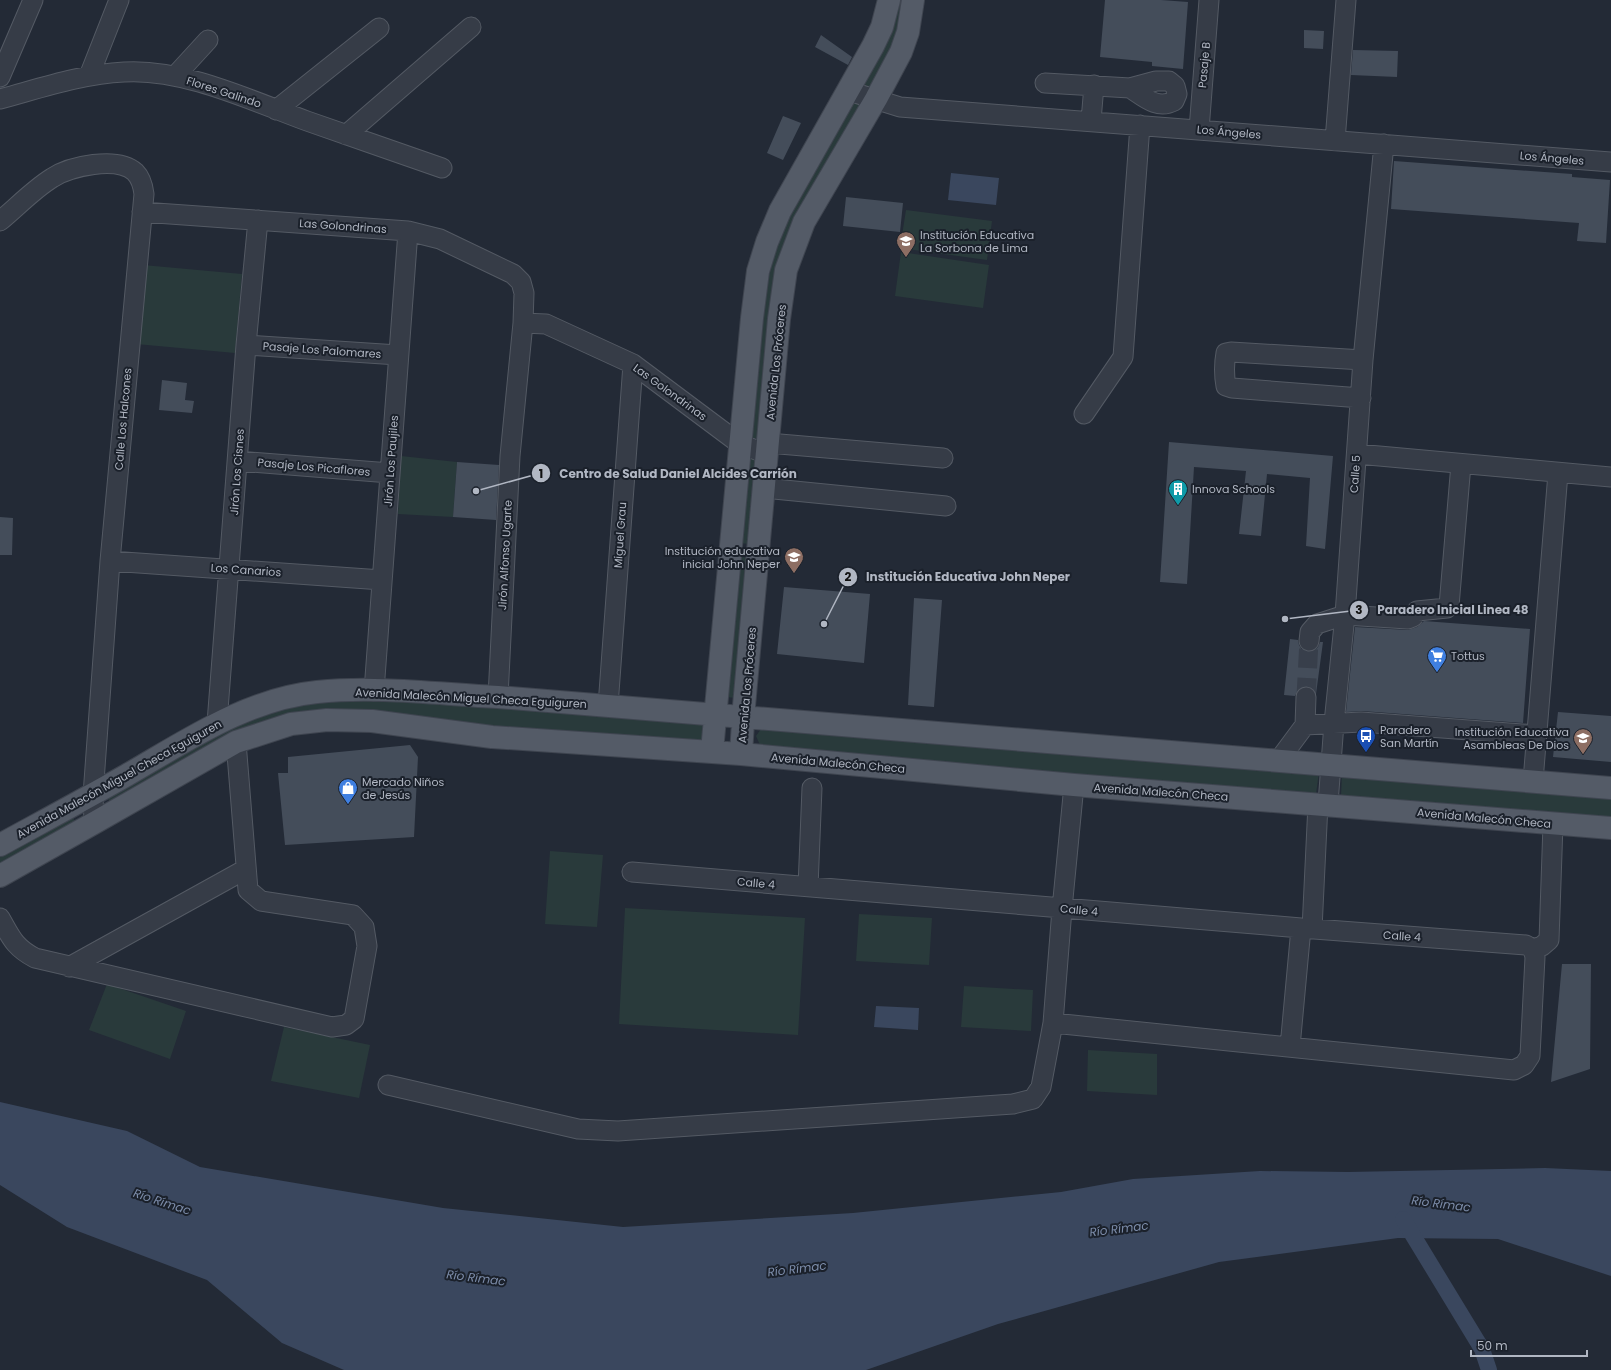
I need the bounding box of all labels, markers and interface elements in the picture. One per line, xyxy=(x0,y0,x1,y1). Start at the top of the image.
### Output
street label: Pasaje B xyxy=(1194,41,1214,89)
street label: Flores Galindo xyxy=(185,72,263,112)
street label: Los Ángeles xyxy=(1196,121,1262,143)
street label: Los Ángeles xyxy=(1519,147,1585,169)
street label: Las Golondrinas xyxy=(299,215,388,237)
place label: Institución Educativa La Sorbona de Lima xyxy=(920,227,1034,256)
school or university icon: Institución Educativa La Sorbona de Lima xyxy=(895,230,917,258)
street label: Avenida Los Próceres xyxy=(762,303,790,421)
street label: Pasaje Los Palomares xyxy=(262,338,382,362)
street label: Las Golondrinas xyxy=(630,360,710,424)
street label: Calle Los Halcones xyxy=(111,367,135,471)
street label: Jirón Los Paujiles xyxy=(380,414,402,507)
street label: Jirón Los Cisnes xyxy=(226,428,248,516)
street label: Pasaje Los Picaflores xyxy=(257,454,371,480)
street label: Calle 5 xyxy=(1346,454,1364,494)
callout: Centro de Salud Daniel Alcides Carrión xyxy=(531,461,804,485)
text: 1 xyxy=(539,465,543,482)
text: Centro de Salud Daniel Alcides Carrión xyxy=(559,465,797,482)
building icon: Innova Schools xyxy=(1167,478,1189,506)
place label: Innova Schools xyxy=(1192,481,1275,497)
street label: Jirón Alfonso Ugarte xyxy=(494,499,516,611)
street label: Miguel Grau xyxy=(610,501,630,569)
place label: Institución educativa inicial John Neper xyxy=(665,543,780,572)
school or university icon: Institución educativa inicial John Neper xyxy=(783,546,805,574)
street label: Los Canarios xyxy=(210,560,282,580)
callout: Institución Educativa John Neper xyxy=(838,565,1078,589)
text: 2 xyxy=(845,568,852,585)
text: Institución Educativa John Neper xyxy=(866,568,1070,585)
callout: Paradero Inicial Linea 48 xyxy=(1349,598,1537,622)
text: 3 xyxy=(1355,601,1363,618)
text: Paradero Inicial Linea 48 xyxy=(1377,601,1529,618)
street label: Avenida Los Próceres xyxy=(734,626,760,744)
supermarket icon: Tottus xyxy=(1426,645,1448,673)
place label: Tottus xyxy=(1451,648,1485,664)
street label: Avenida Malecón Miguel Checa Eguiguren xyxy=(355,684,587,712)
street label: Avenida Malecón Miguel Checa Eguiguren xyxy=(14,716,224,842)
place label: Paradero San Martín xyxy=(1380,722,1439,751)
place label: Institución Educativa Asambleas De Dios xyxy=(1455,724,1569,753)
bus stop icon: Paradero San Martín xyxy=(1355,725,1377,753)
school or university icon: Institución Educativa Asambleas De Dios xyxy=(1572,727,1594,755)
street label: Avenida Malecón Checa xyxy=(770,749,906,777)
place label: Mercado Niños de Jesús xyxy=(362,774,444,803)
shop icon: Mercado Niños de Jesús xyxy=(337,777,359,805)
street label: Avenida Malecón Checa xyxy=(1093,779,1229,805)
street label: Avenida Malecón Checa xyxy=(1416,804,1552,832)
street label: Calle 4 xyxy=(736,873,776,893)
street label: Calle 4 xyxy=(1059,900,1099,920)
street label: Calle 4 xyxy=(1382,927,1422,945)
water label: Río Rímac xyxy=(131,1184,193,1219)
water label: Río Rímac xyxy=(1410,1191,1472,1216)
water label: Río Rímac xyxy=(1088,1216,1150,1241)
water label: Río Rímac xyxy=(766,1256,828,1281)
water label: Río Rímac xyxy=(445,1265,507,1290)
scale bar xyxy=(1471,1332,1587,1358)
text: 50 m xyxy=(1477,1337,1508,1354)

